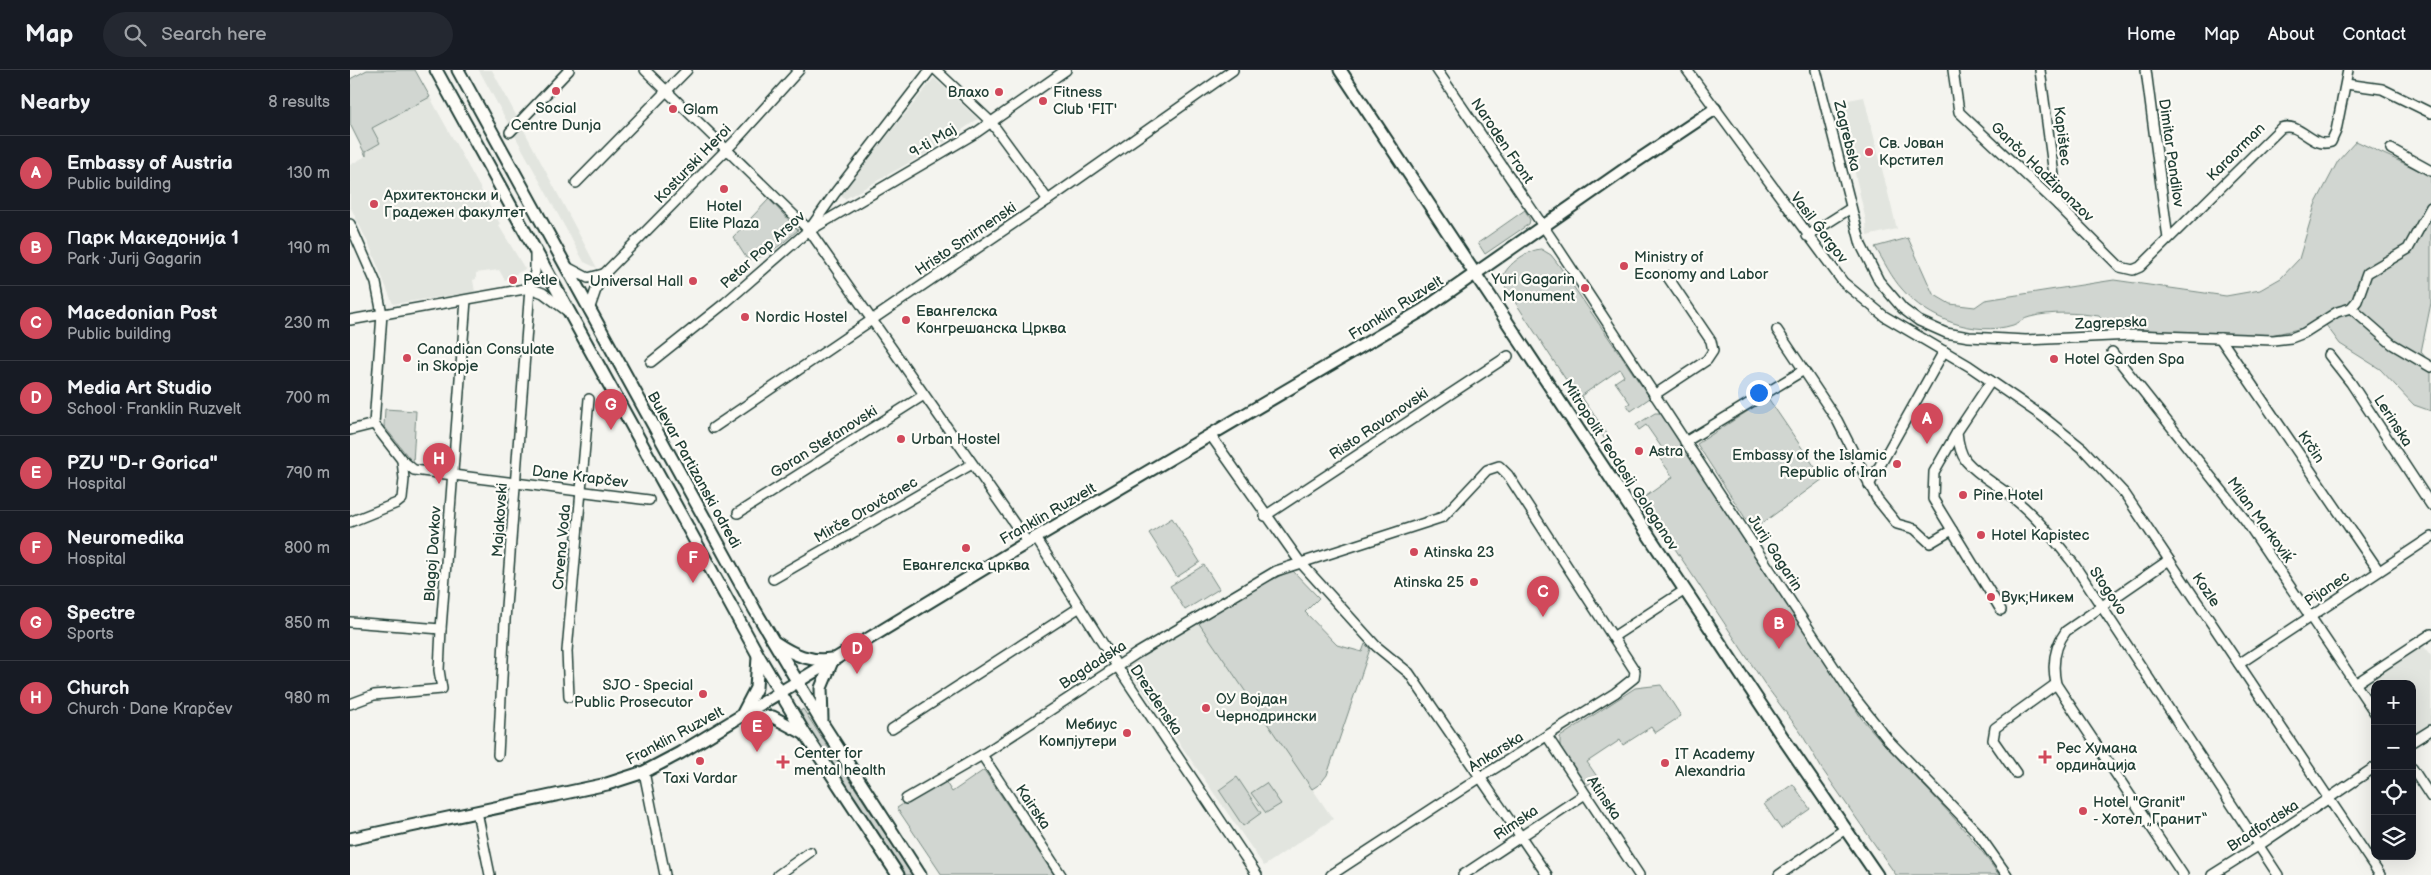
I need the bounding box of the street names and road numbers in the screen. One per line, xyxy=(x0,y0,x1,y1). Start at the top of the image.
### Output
street label: Naroden Front xyxy=(1466,95,1538,188)
street label: Zagrebska xyxy=(1829,98,1865,173)
street label: Dimitar Pandilov xyxy=(2154,98,2188,209)
street label: Kapištec xyxy=(2049,105,2075,167)
street label: Gančo Hadžipanzov xyxy=(1986,118,2098,227)
street label: Karaorman xyxy=(2203,119,2269,185)
street label: Kosturski Heroi xyxy=(650,120,736,208)
street label: 9-ti Maj xyxy=(906,120,960,162)
street label: Vasil Ǵorgov xyxy=(1786,189,1852,268)
street label: Hristo Smirnenski xyxy=(912,198,1020,280)
street label: Petar Pop Arsov xyxy=(717,206,810,293)
street label: Franklin Ruzvelt xyxy=(1345,271,1447,345)
street label: Zagrepska xyxy=(2074,312,2147,334)
street label: Mitropolit Teodosij Gologanov xyxy=(1557,376,1683,555)
street label: Risto Ravanovski xyxy=(1326,384,1432,464)
street label: Bulevar Partizanski odredi xyxy=(643,388,745,552)
street label: Lerinska xyxy=(2369,392,2417,450)
street label: Goran Stefanovski xyxy=(767,401,881,483)
street label: Krčin xyxy=(2293,427,2329,467)
street label: Dane Krapčev xyxy=(531,462,630,492)
street label: Mirče Orovčanec xyxy=(811,473,921,547)
street label: Milan Markoviḱ xyxy=(2223,473,2298,567)
street label: Franklin Ruzvelt xyxy=(997,479,1100,549)
street label: Majakovski xyxy=(488,482,512,558)
street label: Crvena Voda xyxy=(549,503,575,591)
street label: Blagoj Davkov xyxy=(420,505,446,602)
street label: Jurij Gagarin xyxy=(1743,511,1807,595)
street label: Stogovo xyxy=(2085,563,2131,619)
street label: Pijanec xyxy=(2301,567,2353,611)
street label: Kozle xyxy=(2188,569,2224,611)
street label: Bagdadska xyxy=(1056,636,1130,694)
street label: Drezdenska xyxy=(1126,661,1186,739)
street label: Franklin Ruzvelt xyxy=(623,702,727,770)
street label: Ankarska xyxy=(1465,728,1527,776)
street label: Atinska xyxy=(1582,772,1626,824)
street label: Kairska xyxy=(1011,781,1055,833)
street label: Bradfordska xyxy=(2224,796,2302,856)
street label: Rimska xyxy=(1490,801,1542,845)

